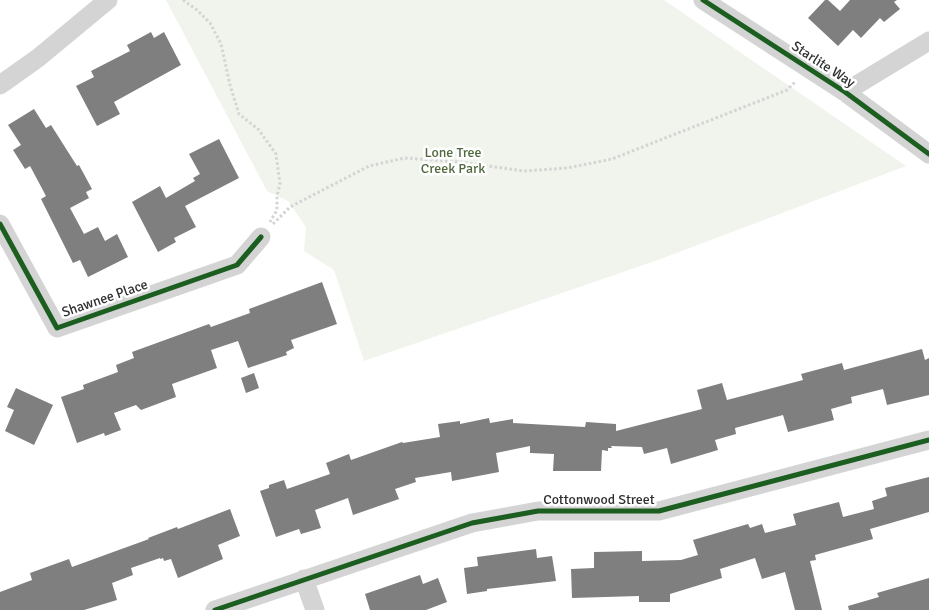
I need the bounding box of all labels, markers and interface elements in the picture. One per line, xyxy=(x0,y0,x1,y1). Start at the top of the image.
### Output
street label: Starlite Way xyxy=(788,38,858,92)
park label: Lone Tree Creek Park xyxy=(421,145,485,178)
street label: Shawnee Place xyxy=(60,276,150,322)
street label: Cottonwood Street xyxy=(543,492,655,508)

